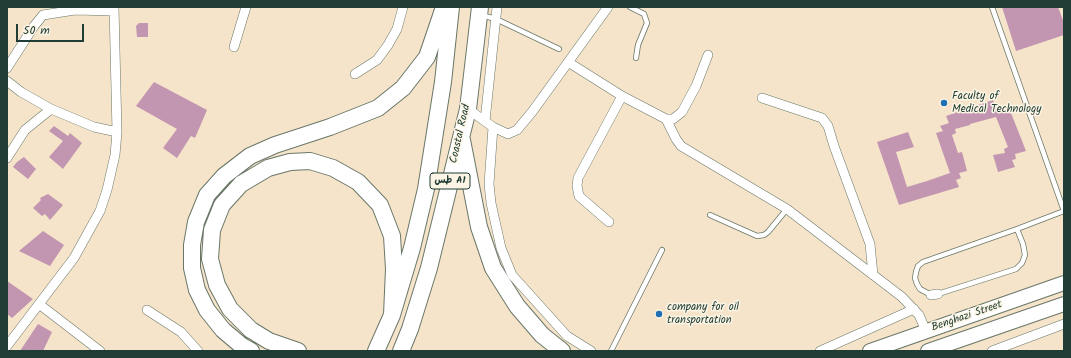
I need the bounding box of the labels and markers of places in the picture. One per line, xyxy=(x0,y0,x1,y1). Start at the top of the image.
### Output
place label: Faculty of Medical Technology xyxy=(952,90,1041,116)
marker: Faculty of Medical Technology xyxy=(939,98,949,108)
place label: company for oil transportation xyxy=(667,301,739,327)
marker: company for oil transportation xyxy=(654,309,664,319)

